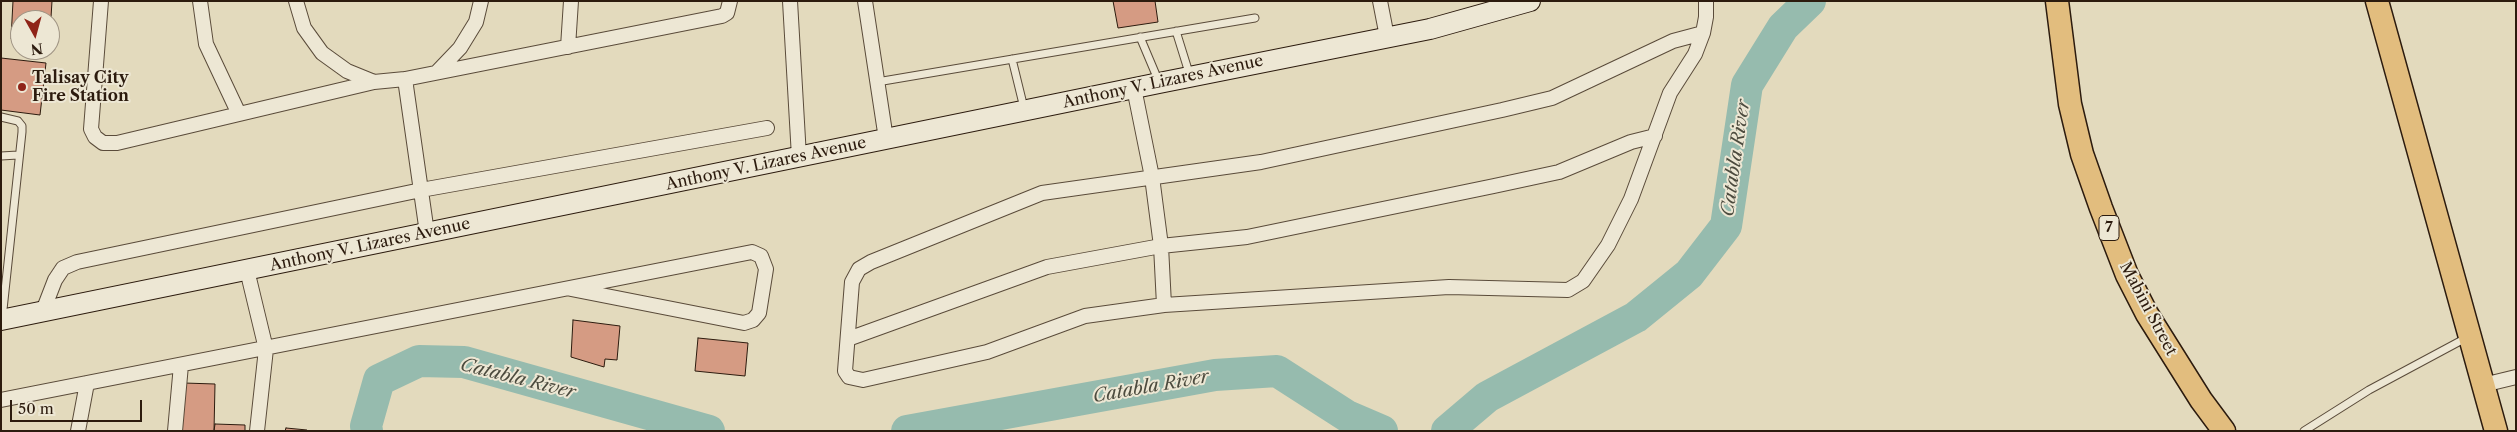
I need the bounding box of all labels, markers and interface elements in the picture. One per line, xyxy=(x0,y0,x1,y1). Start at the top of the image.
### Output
north arrow xyxy=(10,10,60,60)
text: N xyxy=(30,39,44,59)
street label: Anthony V. Lizares Avenue xyxy=(1061,51,1265,113)
place label: Talisay City Fire Station xyxy=(32,68,129,106)
marker: Talisay City Fire Station xyxy=(16,81,28,93)
water label: Catabla River xyxy=(1717,98,1755,218)
street label: Anthony V. Lizares Avenue xyxy=(664,133,868,195)
street label: Anthony V. Lizares Avenue xyxy=(268,214,472,276)
road number: 7 xyxy=(2099,216,2119,240)
street label: Mabini Street xyxy=(2115,259,2181,359)
water label: Catabla River xyxy=(458,354,578,404)
water label: Catabla River xyxy=(1091,366,1211,408)
scale bar xyxy=(12,390,145,422)
text: 50 m xyxy=(18,399,54,418)

